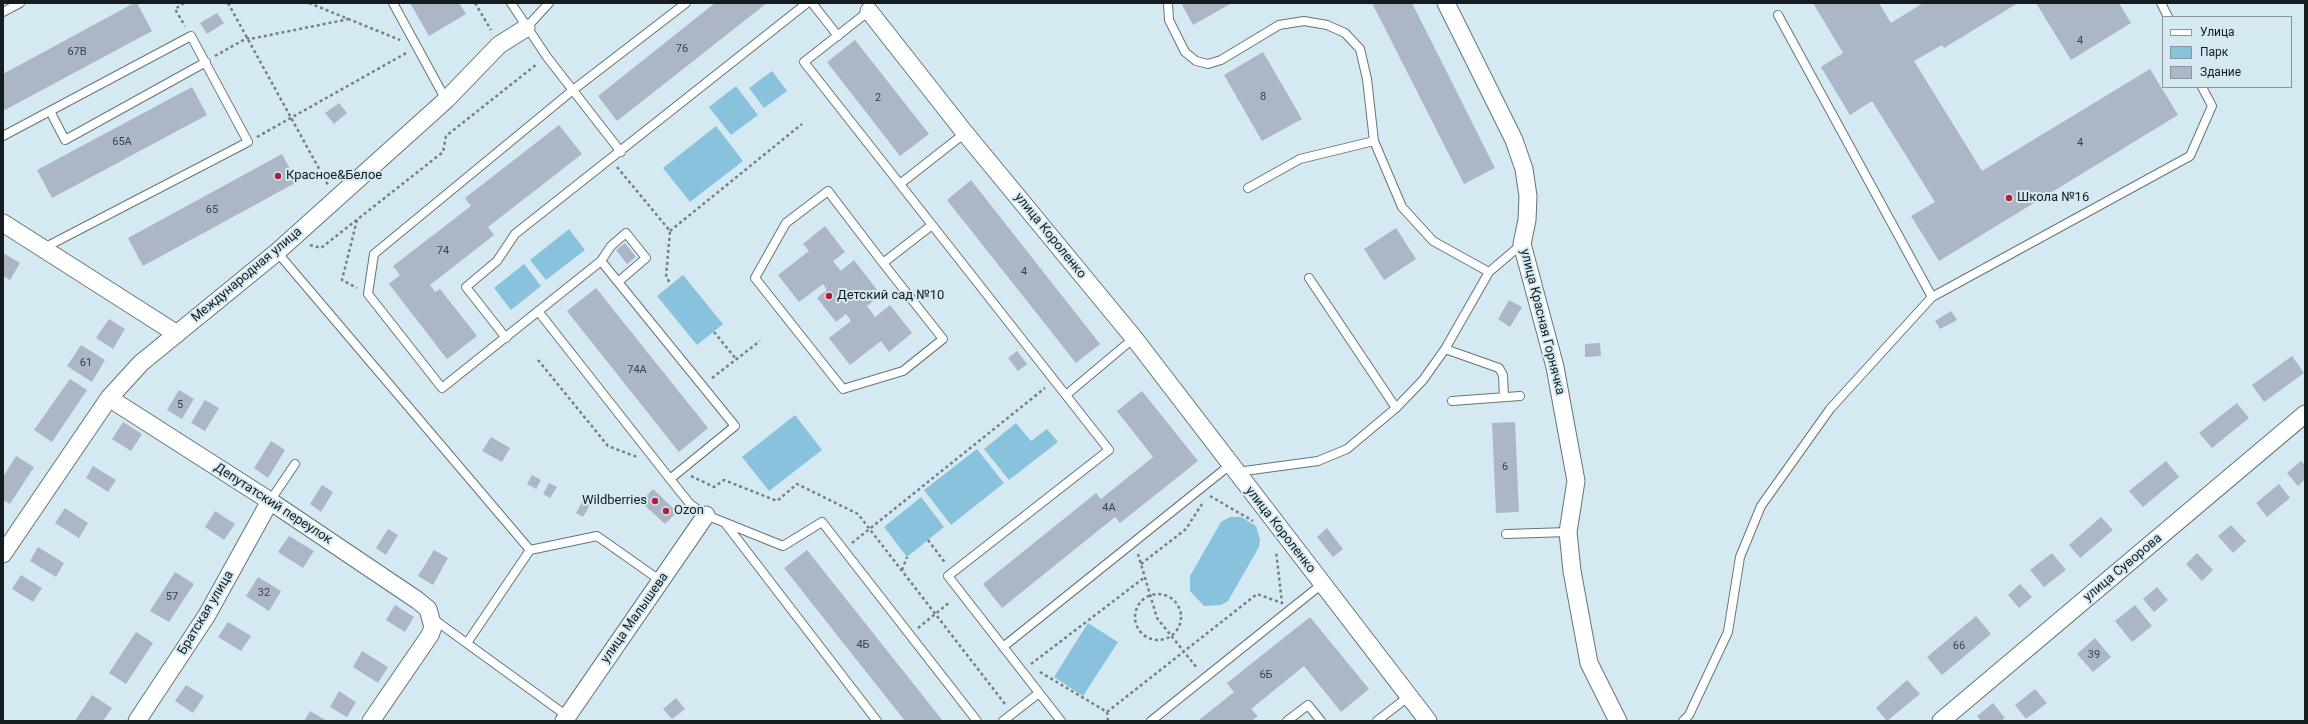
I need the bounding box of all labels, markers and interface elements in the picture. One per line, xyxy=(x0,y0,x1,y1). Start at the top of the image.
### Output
legend xyxy=(2162,16,2292,88)
text: Улица xyxy=(2200,25,2235,39)
house number: 4 xyxy=(2077,34,2083,48)
house number: 76 xyxy=(676,42,688,56)
house number: 67В xyxy=(67,45,87,59)
text: Парк xyxy=(2200,45,2228,59)
text: Здание xyxy=(2200,65,2241,79)
house number: 8 xyxy=(1260,90,1266,104)
house number: 2 xyxy=(875,91,881,105)
house number: 65А xyxy=(112,135,132,149)
house number: 4 xyxy=(2077,136,2083,150)
place label: Красное&Белое xyxy=(286,168,382,184)
marker: Красное&Белое xyxy=(273,171,283,181)
street label: улица Короленко xyxy=(1011,190,1089,282)
place label: Школа №16 xyxy=(2017,190,2089,206)
marker: Школа №16 xyxy=(2004,193,2014,203)
house number: 65 xyxy=(206,203,218,217)
street label: Международная улица xyxy=(189,224,305,326)
house number: 74 xyxy=(437,244,449,258)
street label: улица Красная Горнячка xyxy=(1516,247,1568,397)
house number: 4 xyxy=(1021,265,1027,279)
place label: Детский сад №10 xyxy=(837,288,944,304)
marker: Детский сад №10 xyxy=(824,291,834,301)
house number: 61 xyxy=(80,356,92,370)
house number: 74А xyxy=(627,363,647,377)
house number: 5 xyxy=(177,398,183,412)
street label: Депутатский переулок xyxy=(211,460,335,548)
house number: 6 xyxy=(1502,460,1508,474)
street label: улица Короленко xyxy=(1241,484,1319,576)
place label: Wildberries xyxy=(582,493,647,509)
marker: Wildberries xyxy=(650,496,660,506)
house number: 4А xyxy=(1102,501,1116,515)
place label: Ozon xyxy=(674,503,704,519)
marker: Ozon xyxy=(661,506,671,516)
street label: улица Суворова xyxy=(2081,531,2165,605)
street label: Братская улица xyxy=(175,568,237,658)
street label: улица Малышева xyxy=(598,570,672,666)
house number: 32 xyxy=(258,586,270,600)
house number: 57 xyxy=(166,590,178,604)
house number: 4Б xyxy=(856,638,870,652)
house number: 66 xyxy=(1953,639,1965,653)
house number: 39 xyxy=(2088,648,2100,662)
house number: 6Б xyxy=(1259,668,1273,682)

